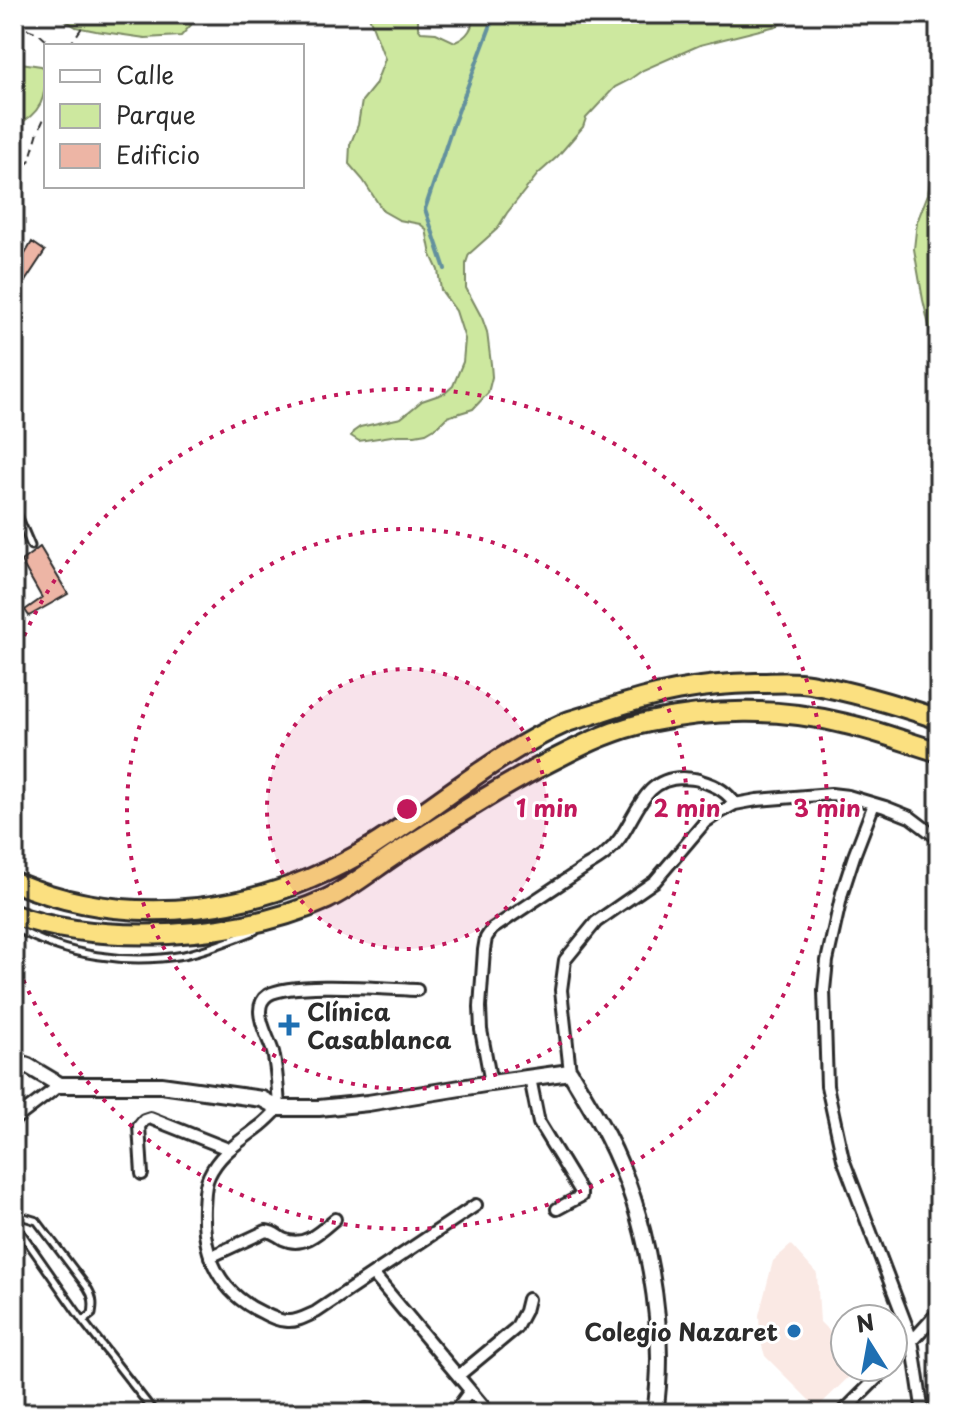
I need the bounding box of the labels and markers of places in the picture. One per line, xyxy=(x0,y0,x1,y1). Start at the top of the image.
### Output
centre of rings xyxy=(393,795,421,823)
place label: Clínica Casablanca xyxy=(307,993,452,1057)
marker: Clínica Casablanca xyxy=(278,1014,300,1036)
place label: Colegio Nazaret xyxy=(584,1313,778,1349)
marker: Colegio Nazaret xyxy=(785,1322,803,1340)

